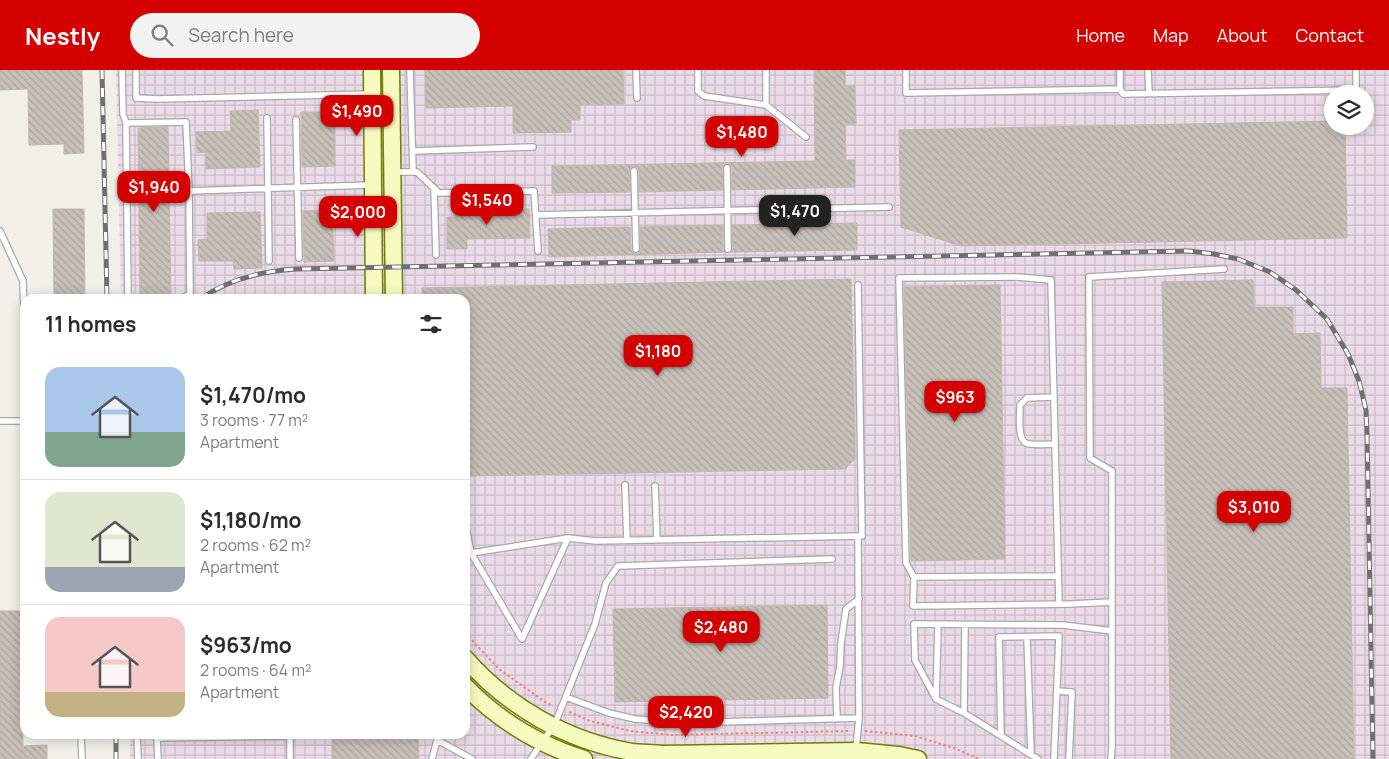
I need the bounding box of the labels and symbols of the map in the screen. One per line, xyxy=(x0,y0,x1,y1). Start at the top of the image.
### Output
pin: $1,490 xyxy=(316,94,398,137)
pin: $1,480 xyxy=(701,116,783,158)
pin: $1,940 xyxy=(113,170,195,213)
pin: $1,540 xyxy=(446,184,528,226)
pin: $1,470 xyxy=(754,194,836,237)
pin: $2,000 xyxy=(317,196,399,238)
pin: $1,180 xyxy=(617,334,699,377)
pin: $963 xyxy=(925,380,985,423)
pin: $3,010 xyxy=(1213,490,1295,533)
pin: $2,480 xyxy=(680,610,762,653)
pin: $2,420 xyxy=(645,696,727,738)

